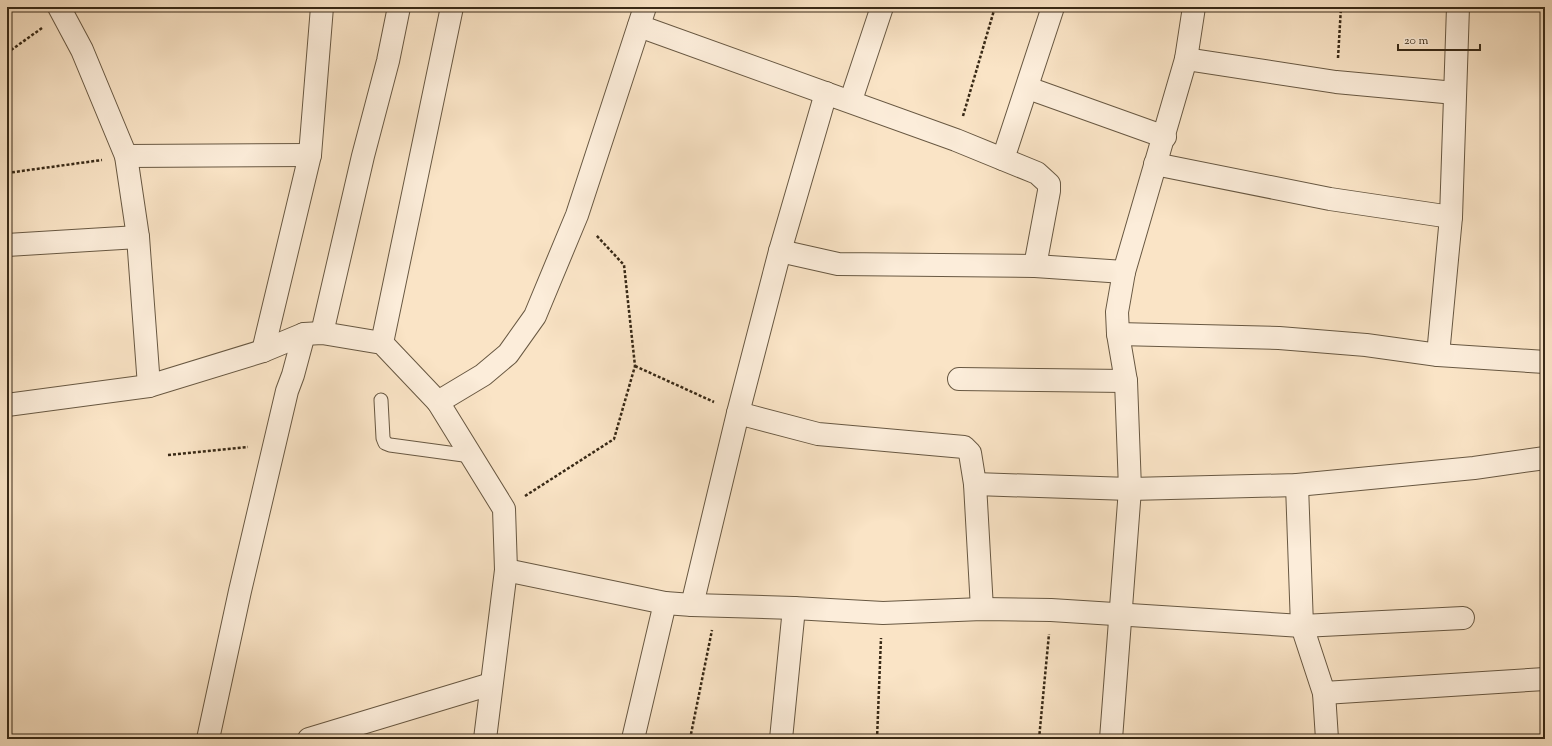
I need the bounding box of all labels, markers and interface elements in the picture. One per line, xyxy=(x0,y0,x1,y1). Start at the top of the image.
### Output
scale bar xyxy=(1398,26,1480,52)
text: 20 m xyxy=(1404,32,1429,50)

